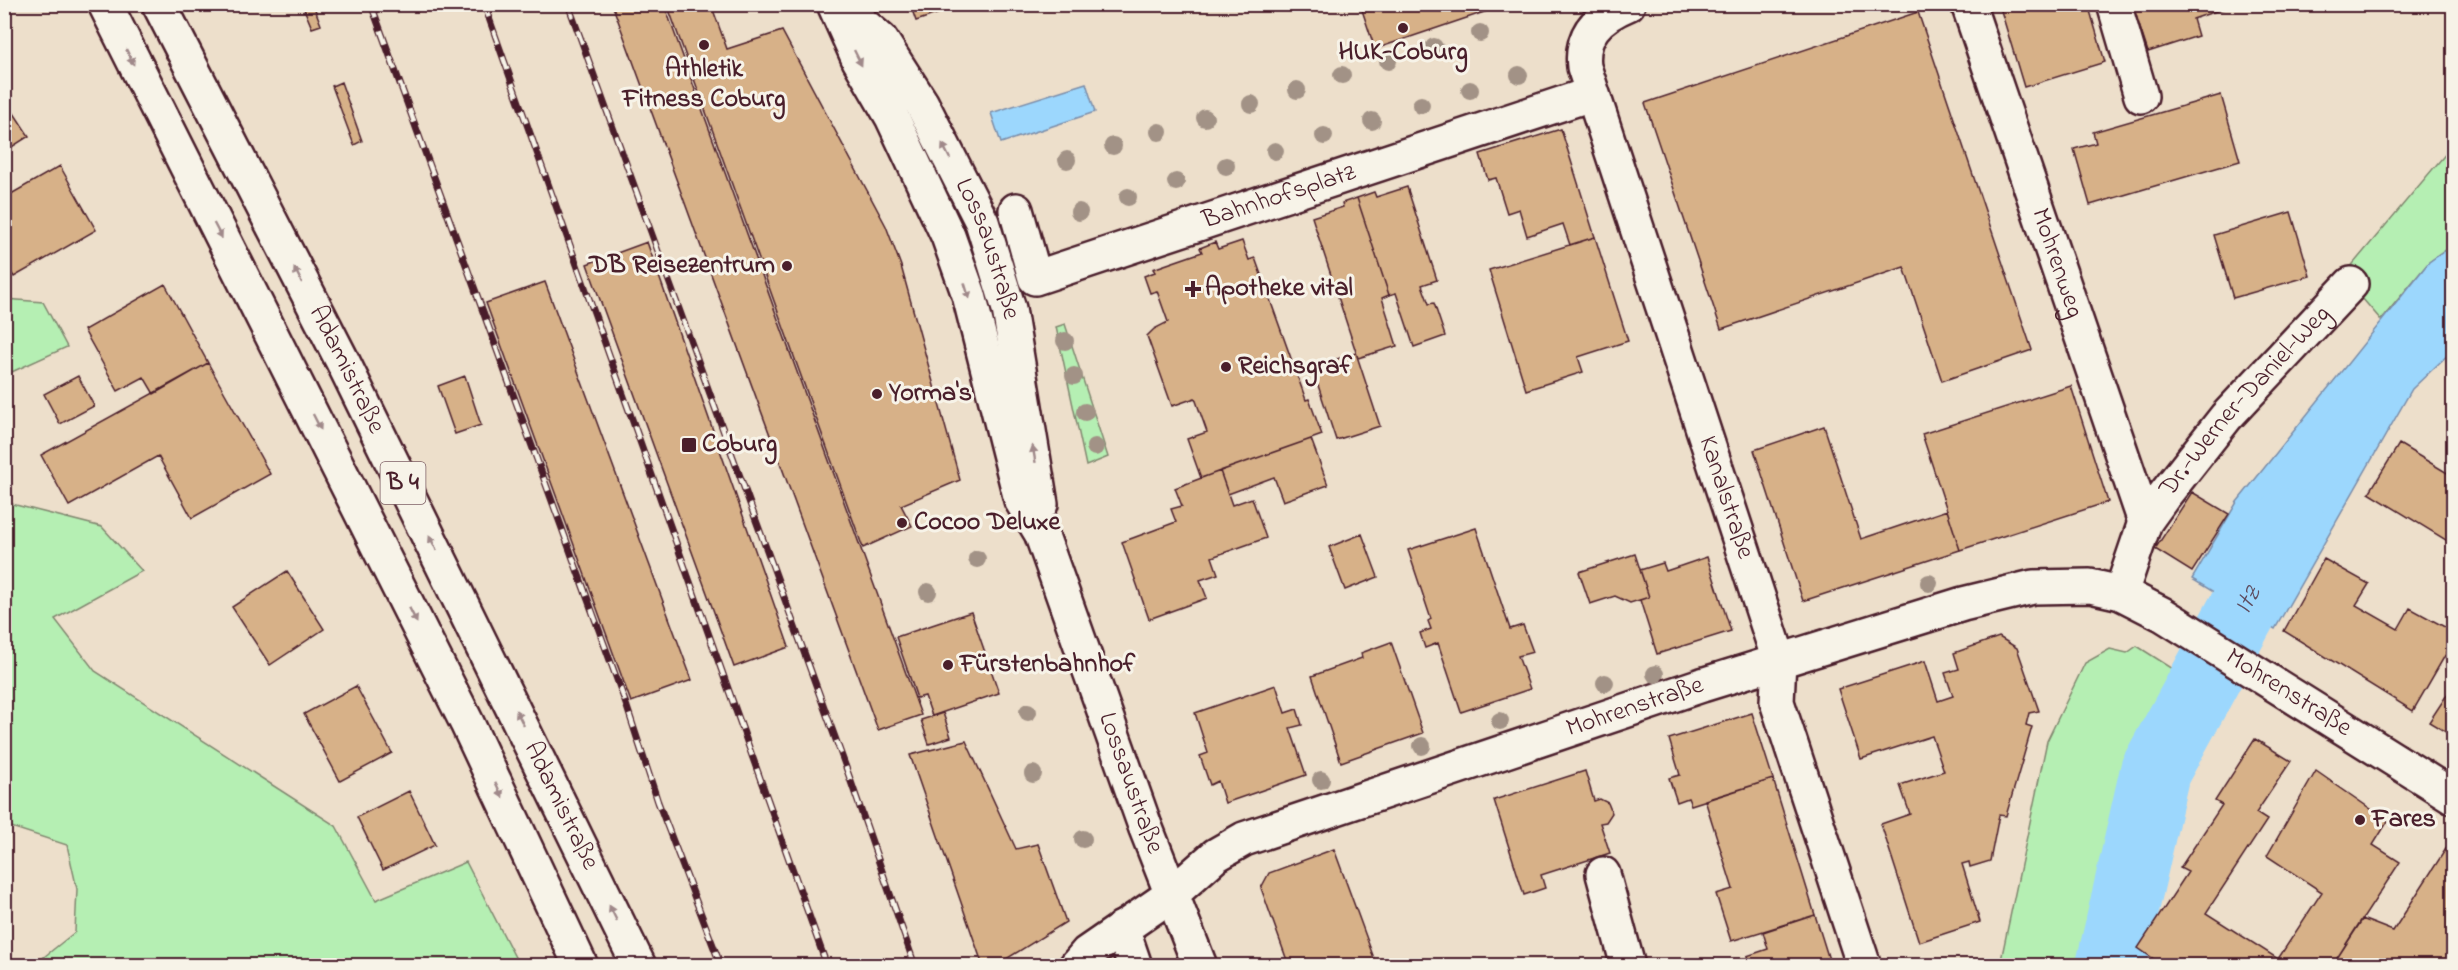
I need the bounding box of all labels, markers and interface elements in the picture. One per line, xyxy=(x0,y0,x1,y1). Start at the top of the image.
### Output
marker: HUK-Coburg xyxy=(1396,21,1410,35)
place label: HUK-Coburg xyxy=(1338,34,1468,73)
marker: Athletik Fitness Coburg xyxy=(697,38,711,52)
one-way arrow xyxy=(125,48,135,66)
one-way arrow xyxy=(854,49,863,66)
place label: Athletik Fitness Coburg xyxy=(621,51,786,120)
one-way arrow xyxy=(941,142,951,159)
street label: Bahnhofsplatz xyxy=(1197,154,1361,241)
street label: Lossaustraße xyxy=(944,172,1029,322)
street label: Mohrenweg xyxy=(2020,203,2093,323)
one-way arrow xyxy=(213,222,223,240)
place label: DB Reisezentrum xyxy=(588,247,775,285)
marker: DB Reisezentrum xyxy=(780,259,794,273)
one-way arrow xyxy=(294,267,303,284)
place label: Apotheke vital xyxy=(1205,270,1353,308)
one-way arrow xyxy=(963,282,972,300)
marker: Apotheke vital xyxy=(1186,282,1200,296)
street label: Dr.-Werner-Daniel-Weg xyxy=(2150,297,2340,506)
street label: Adamistraße xyxy=(298,299,395,441)
place label: Reichsgraf xyxy=(1238,348,1353,387)
marker: Reichsgraf xyxy=(1219,360,1233,374)
place label: Yorma's xyxy=(888,375,972,413)
marker: Yorma's xyxy=(870,387,884,401)
one-way arrow xyxy=(312,413,321,430)
place label: Coburg xyxy=(702,426,778,465)
street label: Kanalstraße xyxy=(1688,431,1764,564)
marker: Coburg xyxy=(680,436,698,454)
one-way arrow xyxy=(1029,444,1038,463)
road number: B 4 xyxy=(380,462,426,504)
place label: Cocoo Deluxe xyxy=(914,504,1061,542)
marker: Cocoo Deluxe xyxy=(895,516,909,530)
one-way arrow xyxy=(428,535,438,552)
water label: Itz xyxy=(2224,578,2272,622)
one-way arrow xyxy=(409,606,418,623)
street label: Mohrenstraße xyxy=(2218,639,2359,747)
place label: Fürstenbahnhof xyxy=(958,646,1136,684)
marker: Fürstenbahnhof xyxy=(941,658,955,672)
street label: Mohrenstraße xyxy=(1561,667,1709,748)
street label: Lossaustraße xyxy=(1087,707,1173,860)
one-way arrow xyxy=(515,710,524,727)
street label: Adamistraße xyxy=(513,735,608,877)
one-way arrow xyxy=(494,781,504,799)
place label: Fares xyxy=(2370,801,2436,839)
marker: Fares xyxy=(2353,813,2367,827)
one-way arrow xyxy=(609,904,618,921)

